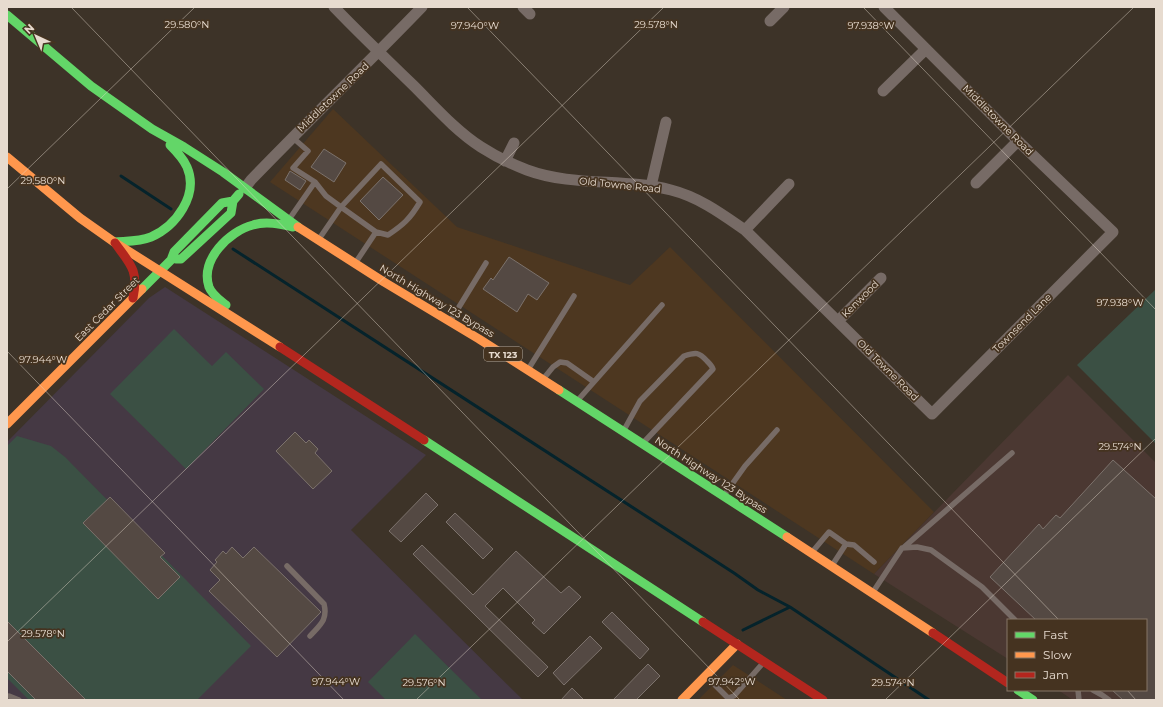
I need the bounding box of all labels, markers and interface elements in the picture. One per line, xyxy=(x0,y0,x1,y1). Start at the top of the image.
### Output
north arrow xyxy=(16,16,56,56)
text: 29.580°N xyxy=(165,18,209,31)
text: 29.578°N xyxy=(634,18,678,31)
text: 97.940°W xyxy=(451,19,499,32)
text: 97.938°W xyxy=(847,19,895,32)
text: N xyxy=(21,21,37,37)
street label: Middletowne Road xyxy=(294,59,372,135)
street label: Middletowne Road xyxy=(960,82,1036,158)
text: 29.580°N xyxy=(21,174,65,187)
street label: Old Towne Road xyxy=(578,174,662,196)
street label: North Highway 123 Bypass xyxy=(377,262,497,341)
street label: East Cedar Street xyxy=(72,274,142,344)
street label: Kenwood xyxy=(839,278,881,320)
street label: Townsend Lane xyxy=(990,291,1054,355)
text: 97.938°W xyxy=(1096,296,1144,309)
street label: Old Towne Road xyxy=(854,336,922,404)
road number: TX 123 xyxy=(484,347,522,361)
text: 97.944°W xyxy=(19,353,67,366)
street label: North Highway 123 Bypass xyxy=(652,434,770,516)
text: 29.574°N xyxy=(1098,440,1142,453)
legend xyxy=(1007,619,1147,691)
text: 29.578°N xyxy=(21,627,65,640)
text: Fast xyxy=(1043,627,1068,642)
text: Slow xyxy=(1043,647,1072,662)
text: Jam xyxy=(1042,667,1069,682)
text: 97.944°W xyxy=(312,675,360,688)
text: 97.942°W xyxy=(708,675,756,688)
text: 29.576°N xyxy=(402,676,446,689)
text: 29.574°N xyxy=(871,676,915,689)

